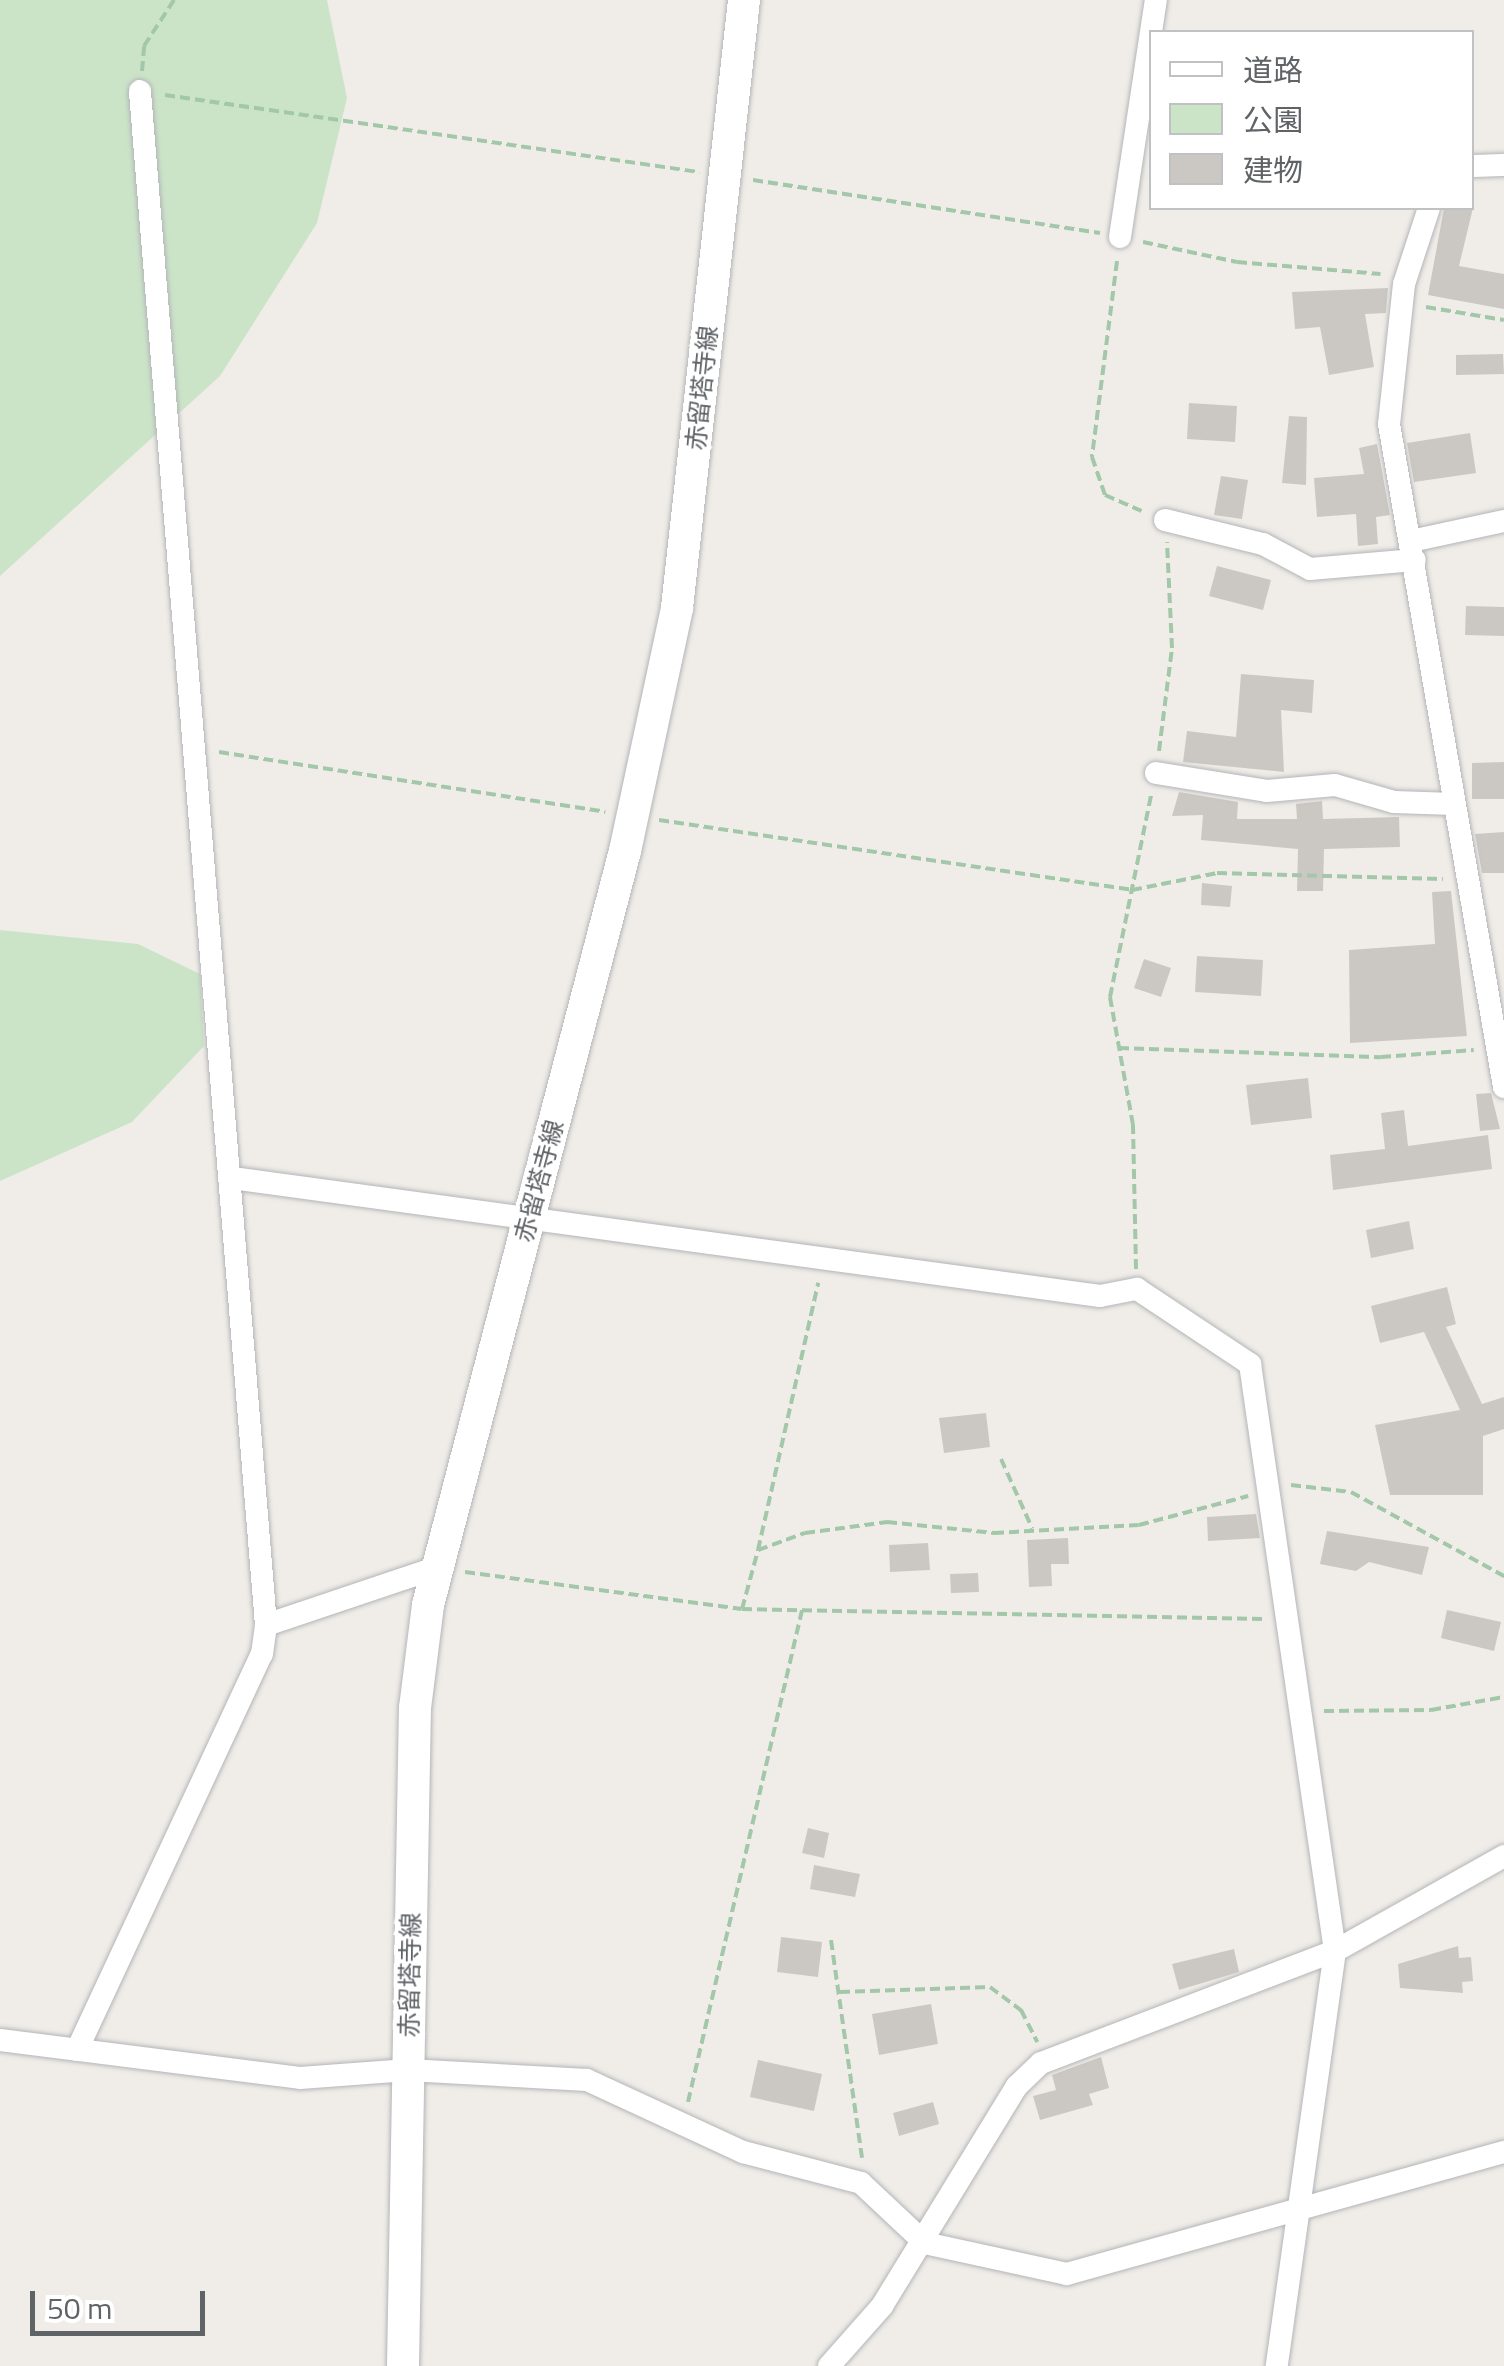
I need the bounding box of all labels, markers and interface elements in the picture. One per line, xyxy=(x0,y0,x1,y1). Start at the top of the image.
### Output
legend xyxy=(1149,30,1474,210)
text: 道路 xyxy=(1243,47,1303,93)
text: 公園 xyxy=(1243,97,1303,143)
text: 建物 xyxy=(1243,147,1303,193)
street label: 赤留塔寺線 xyxy=(681,324,723,452)
street label: 赤留塔寺線 xyxy=(508,1117,570,1245)
street label: 赤留塔寺線 xyxy=(394,1912,426,2038)
scale bar xyxy=(35,2271,210,2333)
text: 50 m xyxy=(47,2285,112,2331)

